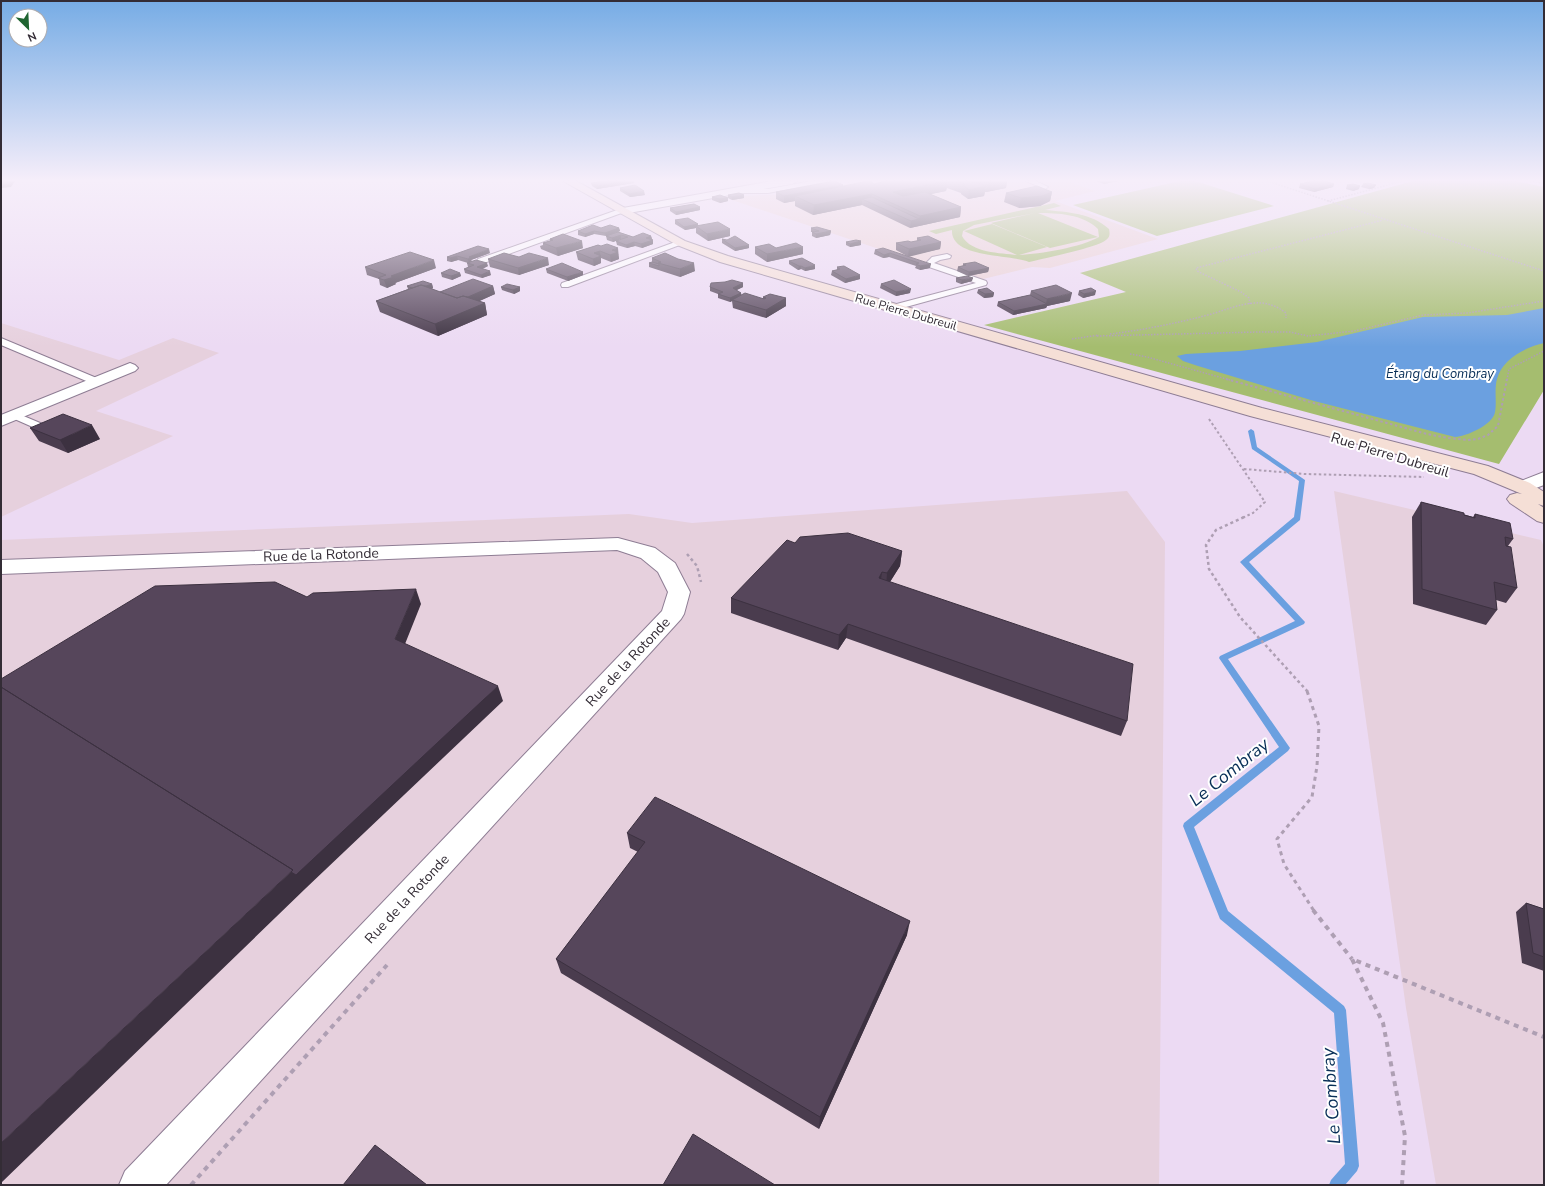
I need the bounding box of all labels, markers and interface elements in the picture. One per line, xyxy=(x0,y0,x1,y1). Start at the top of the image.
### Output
north arrow xyxy=(8,8,48,48)
text: N xyxy=(25,28,39,45)
street label: Rue Pierre Dubreuil xyxy=(853,290,959,334)
water label: Étang du Combray xyxy=(1386,364,1495,383)
street label: Rue Pierre Dubreuil xyxy=(1328,428,1452,482)
street label: Rue de la Rotonde xyxy=(263,543,379,567)
street label: Rue de la Rotonde xyxy=(582,613,674,711)
water label: Le Combray xyxy=(1184,732,1275,812)
street label: Rue de la Rotonde xyxy=(361,850,453,948)
water label: Le Combray xyxy=(1316,1046,1346,1145)

